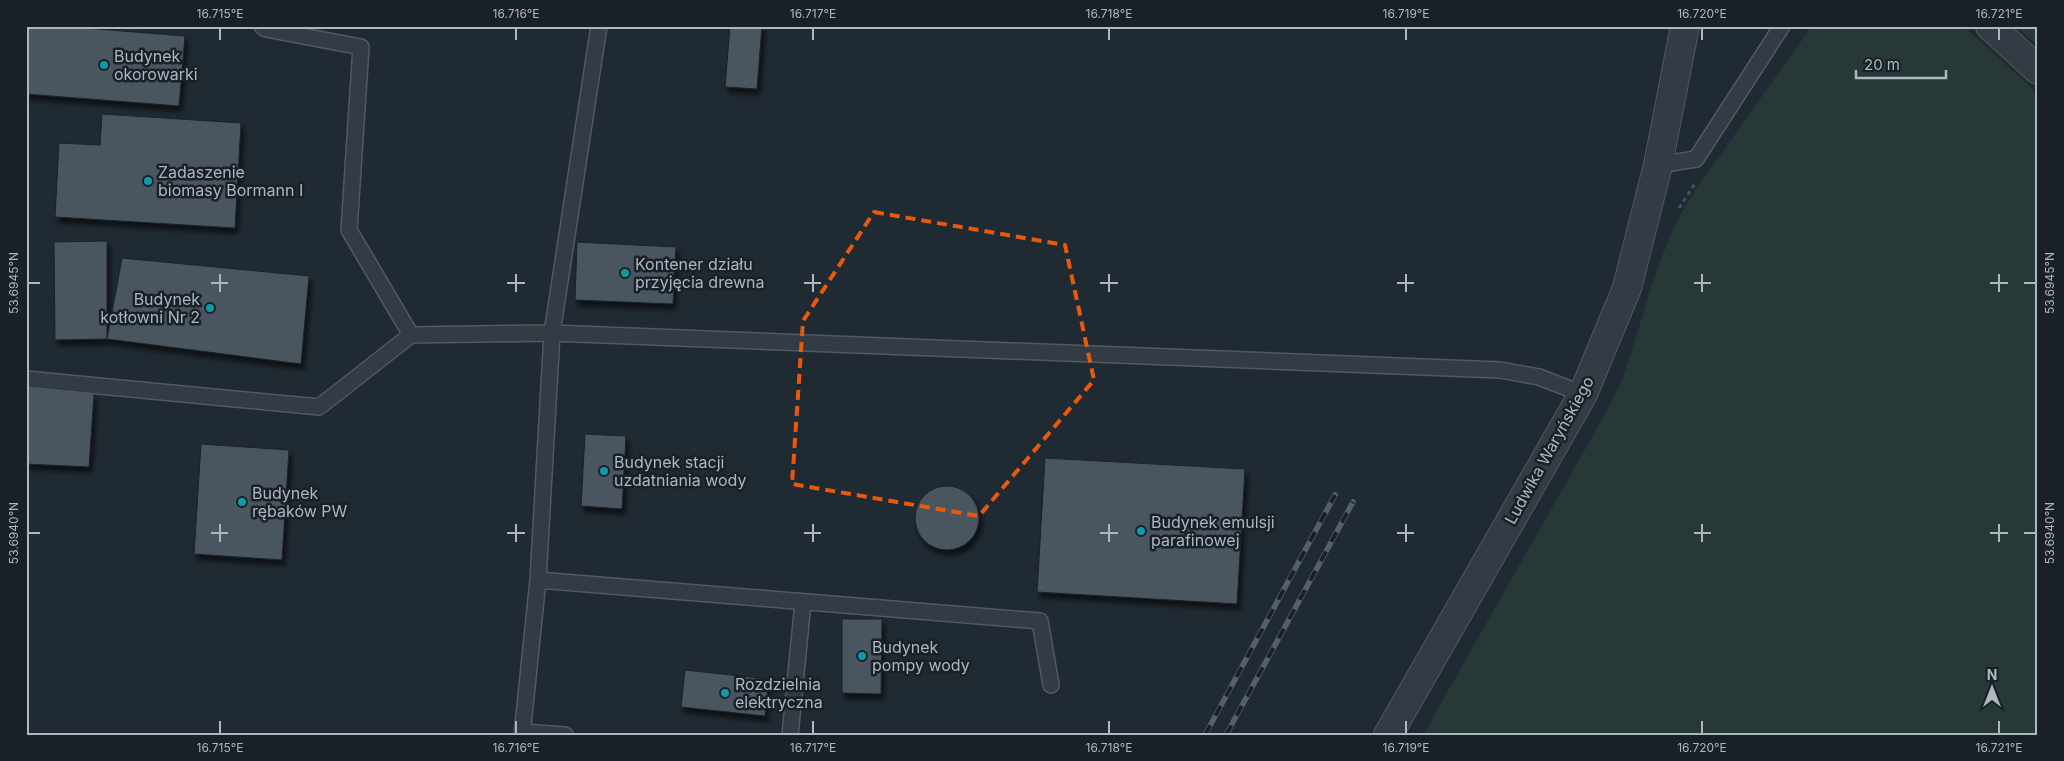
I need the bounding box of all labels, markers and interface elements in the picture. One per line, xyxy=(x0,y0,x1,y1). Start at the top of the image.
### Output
text: 16.715°E xyxy=(197,6,243,21)
text: 16.716°E xyxy=(493,6,540,21)
text: 16.717°E xyxy=(790,6,836,21)
text: 16.718°E xyxy=(1086,6,1132,21)
text: 16.719°E xyxy=(1383,6,1430,21)
text: 16.720°E xyxy=(1677,6,1727,21)
text: 16.721°E xyxy=(1976,6,2022,21)
place label: Budynek okorowarki xyxy=(114,46,198,84)
scale bar xyxy=(1856,48,1946,80)
text: 20 m xyxy=(1864,55,1900,74)
marker: Budynek okorowarki xyxy=(98,59,110,71)
place label: Zadaszenie biomasy Bormann I xyxy=(158,162,303,200)
marker: Zadaszenie biomasy Bormann I xyxy=(142,175,154,187)
text: 53.6945°N xyxy=(6,252,21,314)
text: 53.6945°N xyxy=(2042,252,2057,314)
place label: Kontener działu przyjęcia drewna xyxy=(635,254,764,292)
marker: Kontener działu przyjęcia drewna xyxy=(619,267,631,279)
place label: Budynek kotłowni Nr 2 xyxy=(100,289,200,327)
marker: Budynek kotłowni Nr 2 xyxy=(204,302,216,314)
street label: Ludwika Waryńskiego xyxy=(1500,373,1598,527)
place label: Budynek stacji uzdatniania wody xyxy=(614,452,746,490)
marker: Budynek stacji uzdatniania wody xyxy=(598,465,610,477)
place label: Budynek rębaków PW xyxy=(252,483,348,521)
marker: Budynek rębaków PW xyxy=(236,496,248,508)
text: 53.6940°N xyxy=(6,502,21,564)
text: 53.6940°N xyxy=(2042,502,2057,564)
place label: Budynek emulsji parafinowej xyxy=(1151,512,1275,550)
marker: Budynek emulsji parafinowej xyxy=(1135,525,1147,537)
place label: Budynek pompy wody xyxy=(872,637,970,675)
marker: Budynek pompy wody xyxy=(856,650,868,662)
north arrow xyxy=(1966,664,2016,714)
text: N xyxy=(1987,666,1997,683)
place label: Rozdzielnia elektryczna xyxy=(735,674,823,712)
marker: Rozdzielnia elektryczna xyxy=(719,687,731,699)
text: 16.715°E xyxy=(197,740,243,755)
text: 16.716°E xyxy=(493,740,540,755)
text: 16.717°E xyxy=(790,740,836,755)
text: 16.718°E xyxy=(1086,740,1132,755)
text: 16.719°E xyxy=(1383,740,1430,755)
text: 16.720°E xyxy=(1677,740,1727,755)
text: 16.721°E xyxy=(1976,740,2022,755)

